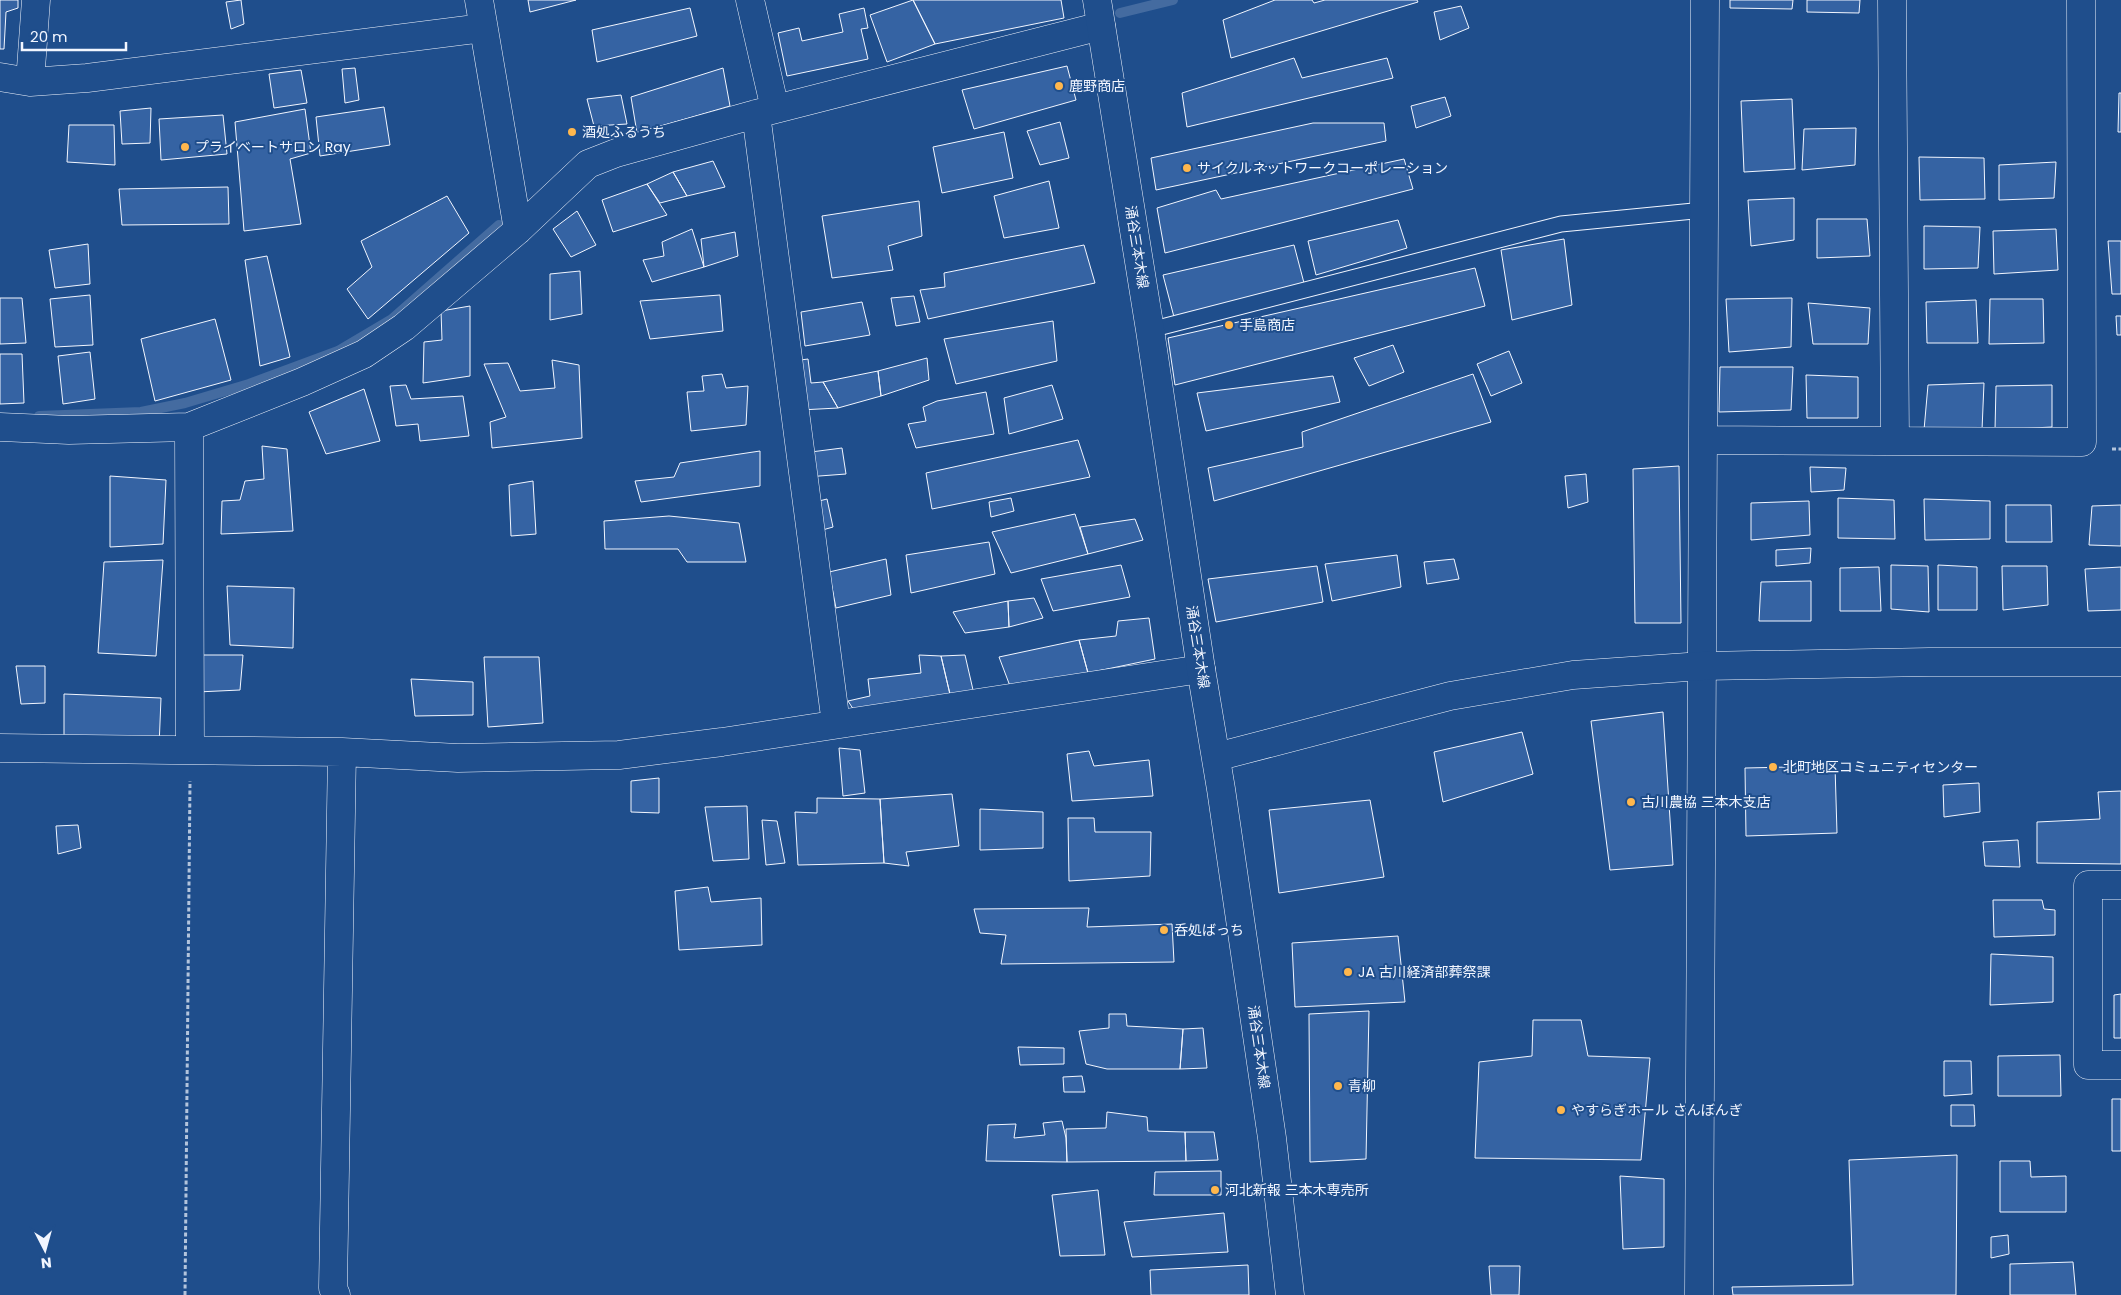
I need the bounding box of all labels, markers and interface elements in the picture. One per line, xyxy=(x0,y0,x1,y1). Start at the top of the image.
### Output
scale bar xyxy=(22,20,126,52)
text: 20 m xyxy=(30,26,68,47)
place label: 鹿野商店 xyxy=(1069,76,1125,96)
marker: 鹿野商店 xyxy=(1053,80,1065,92)
place label: 酒処ふるうち xyxy=(582,122,666,142)
marker: 酒処ふるうち xyxy=(566,126,578,138)
place label: プライベートサロン Ray xyxy=(195,137,351,157)
marker: プライベートサロン Ray xyxy=(179,141,191,153)
place label: サイクルネットワークコーポレーション xyxy=(1197,158,1448,178)
marker: サイクルネットワークコーポレーション xyxy=(1181,162,1193,174)
street label: 涌谷三本木線 xyxy=(1121,204,1153,290)
place label: 手島商店 xyxy=(1239,315,1295,335)
marker: 手島商店 xyxy=(1223,319,1235,331)
street label: 涌谷三本木線 xyxy=(1182,604,1214,690)
place label: 北町地区コミュニティセンター xyxy=(1783,757,1978,777)
marker: 北町地区コミュニティセンター xyxy=(1767,761,1779,773)
place label: 古川農協 三本木支店 xyxy=(1641,792,1771,812)
marker: 古川農協 三本木支店 xyxy=(1625,796,1637,808)
place label: 呑処ばっち xyxy=(1174,920,1244,940)
marker: 呑処ばっち xyxy=(1158,924,1170,936)
place label: JA 古川経済部葬祭課 xyxy=(1358,962,1491,982)
marker: JA 古川経済部葬祭課 xyxy=(1342,966,1354,978)
street label: 涌谷三本木線 xyxy=(1243,1004,1275,1090)
place label: 青柳 xyxy=(1348,1076,1376,1096)
marker: 青柳 xyxy=(1332,1080,1344,1092)
place label: やすらぎホール さんぼんぎ xyxy=(1571,1100,1743,1120)
marker: やすらぎホール さんぼんぎ xyxy=(1555,1104,1567,1116)
place label: 河北新報 三本木専売所 xyxy=(1225,1180,1369,1200)
marker: 河北新報 三本木専売所 xyxy=(1209,1184,1221,1196)
north arrow xyxy=(20,1225,70,1275)
text: N xyxy=(40,1252,53,1273)

